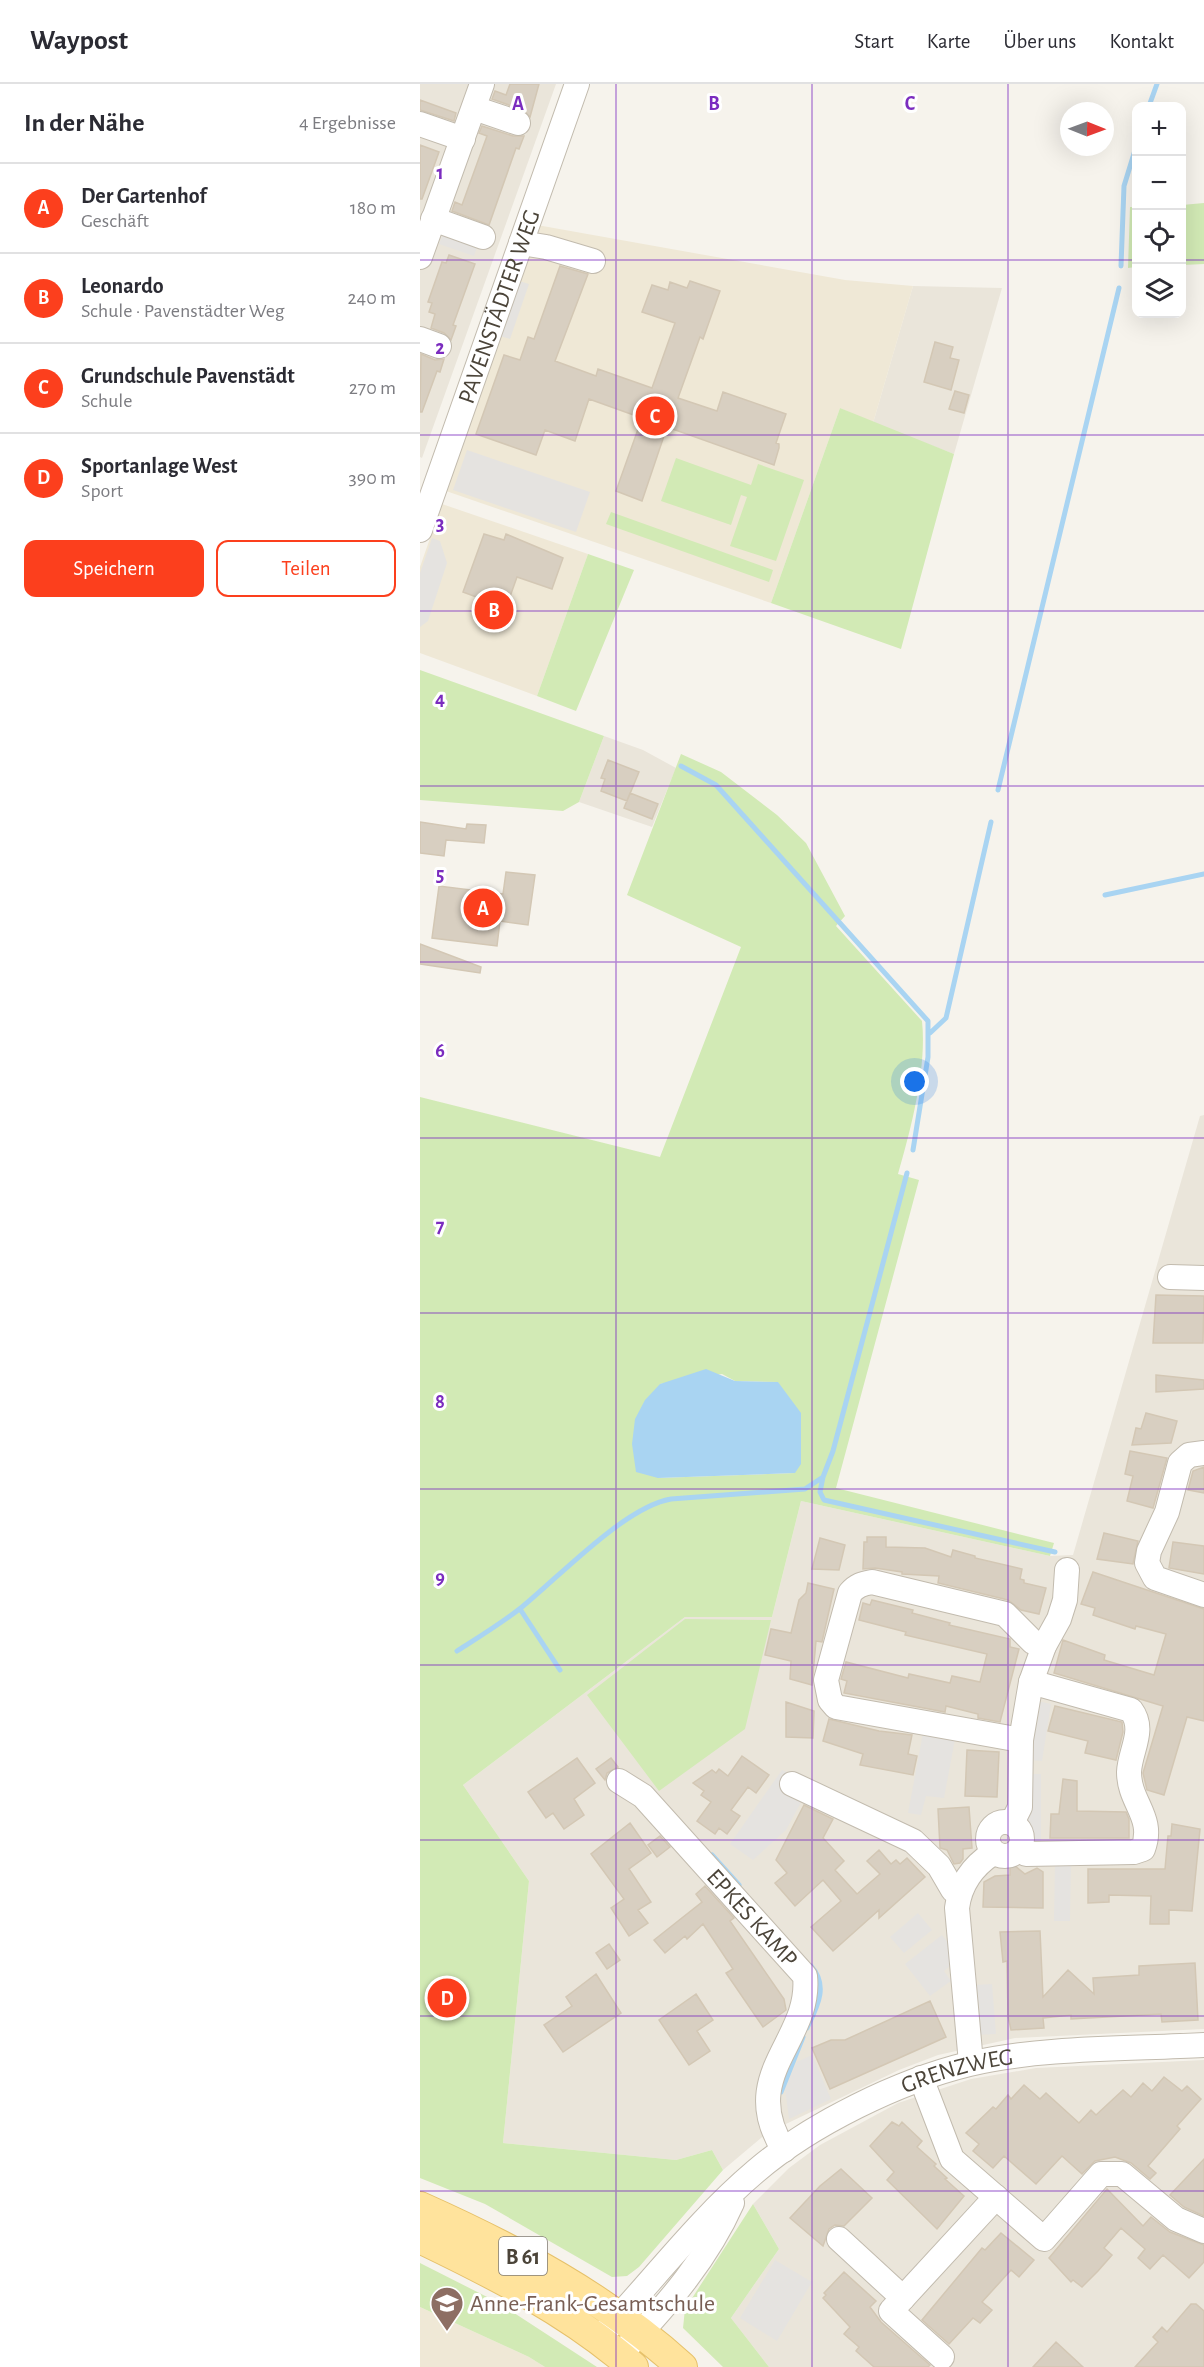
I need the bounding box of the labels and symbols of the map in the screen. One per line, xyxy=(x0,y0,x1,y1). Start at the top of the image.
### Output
text: A xyxy=(512,94,524,114)
text: B xyxy=(708,94,720,114)
text: C xyxy=(905,94,916,114)
north arrow xyxy=(1060,102,1114,156)
text: 1 xyxy=(436,163,444,183)
street label: PAVENSTÄDTER WEG xyxy=(455,207,545,407)
text: 2 xyxy=(435,338,445,358)
pin: C xyxy=(636,394,674,438)
text: 3 xyxy=(436,514,444,534)
pin: B xyxy=(474,588,514,632)
text: 4 xyxy=(435,689,445,709)
text: 5 xyxy=(436,865,444,885)
pin: A xyxy=(464,886,502,930)
text: 6 xyxy=(435,1041,445,1061)
your location xyxy=(900,1067,929,1096)
text: 7 xyxy=(436,1216,445,1236)
text: 8 xyxy=(435,1392,445,1412)
text: 9 xyxy=(435,1568,445,1588)
street label: EPKES KAMP xyxy=(702,1865,802,1972)
pin: D xyxy=(428,1976,466,2020)
street label: GRENZWEG xyxy=(898,2045,1015,2098)
road number: B 61 xyxy=(499,2237,547,2275)
school or university icon: Anne-Frank-Gesamtschule xyxy=(429,2285,465,2332)
place label: Anne-Frank-Gesamtschule xyxy=(470,2292,715,2316)

